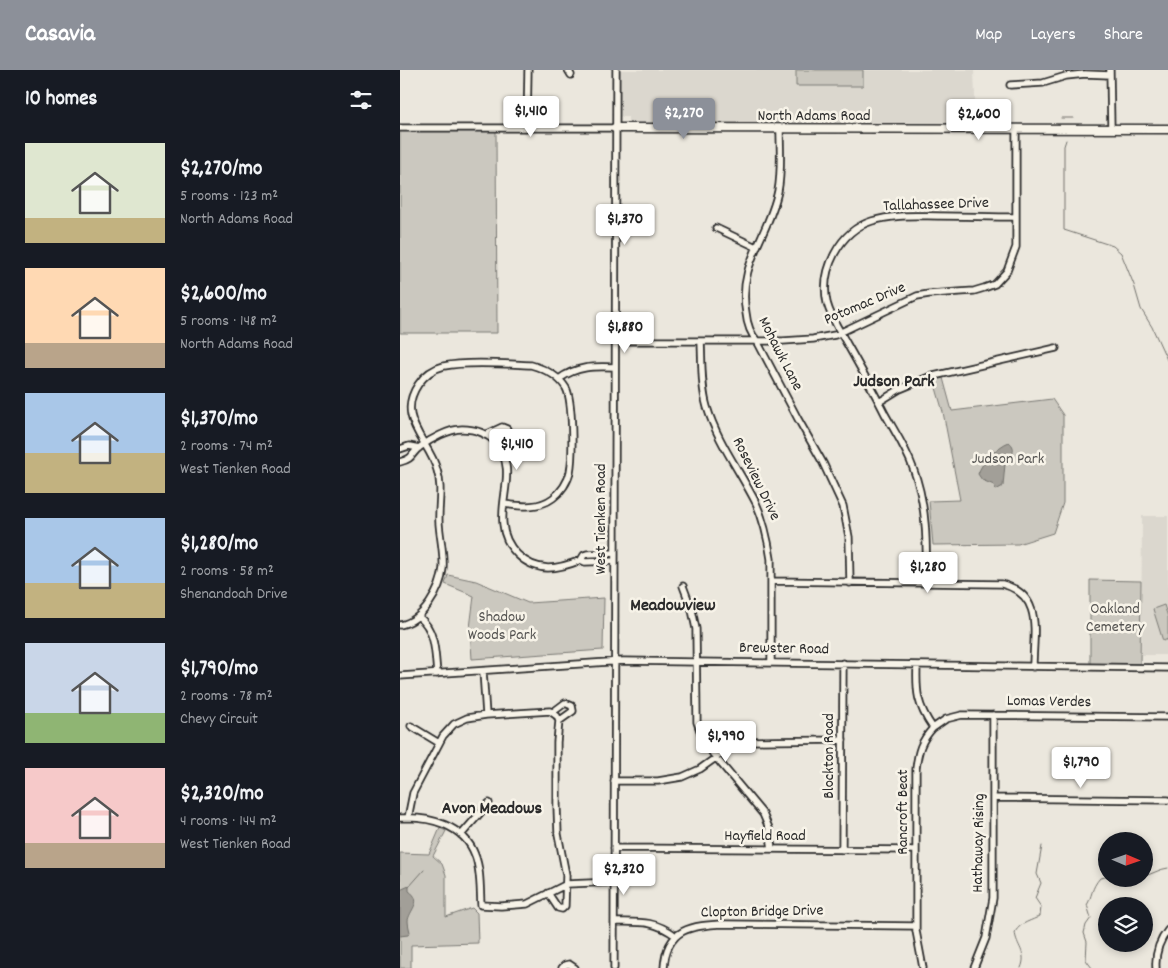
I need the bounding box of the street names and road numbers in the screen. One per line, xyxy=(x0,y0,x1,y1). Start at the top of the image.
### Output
street label: North Adams Road xyxy=(758,105,870,128)
street label: Tallahassee Drive xyxy=(883,192,989,218)
street label: Potomac Drive xyxy=(821,276,909,332)
street label: Mohawk Lane xyxy=(752,313,808,395)
street label: Roseview Drive xyxy=(726,433,786,525)
street label: West Tienken Road xyxy=(590,464,613,574)
street label: Brewster Road xyxy=(739,637,829,661)
street label: Lomas Verdes xyxy=(1007,690,1092,714)
street label: Blockton Road xyxy=(818,713,841,799)
street label: Rancroft Beat xyxy=(892,769,915,855)
street label: Hathaway Rising xyxy=(967,793,991,893)
street label: Hayfield Road xyxy=(724,825,806,848)
street label: Clopton Bridge Drive xyxy=(700,899,824,925)

